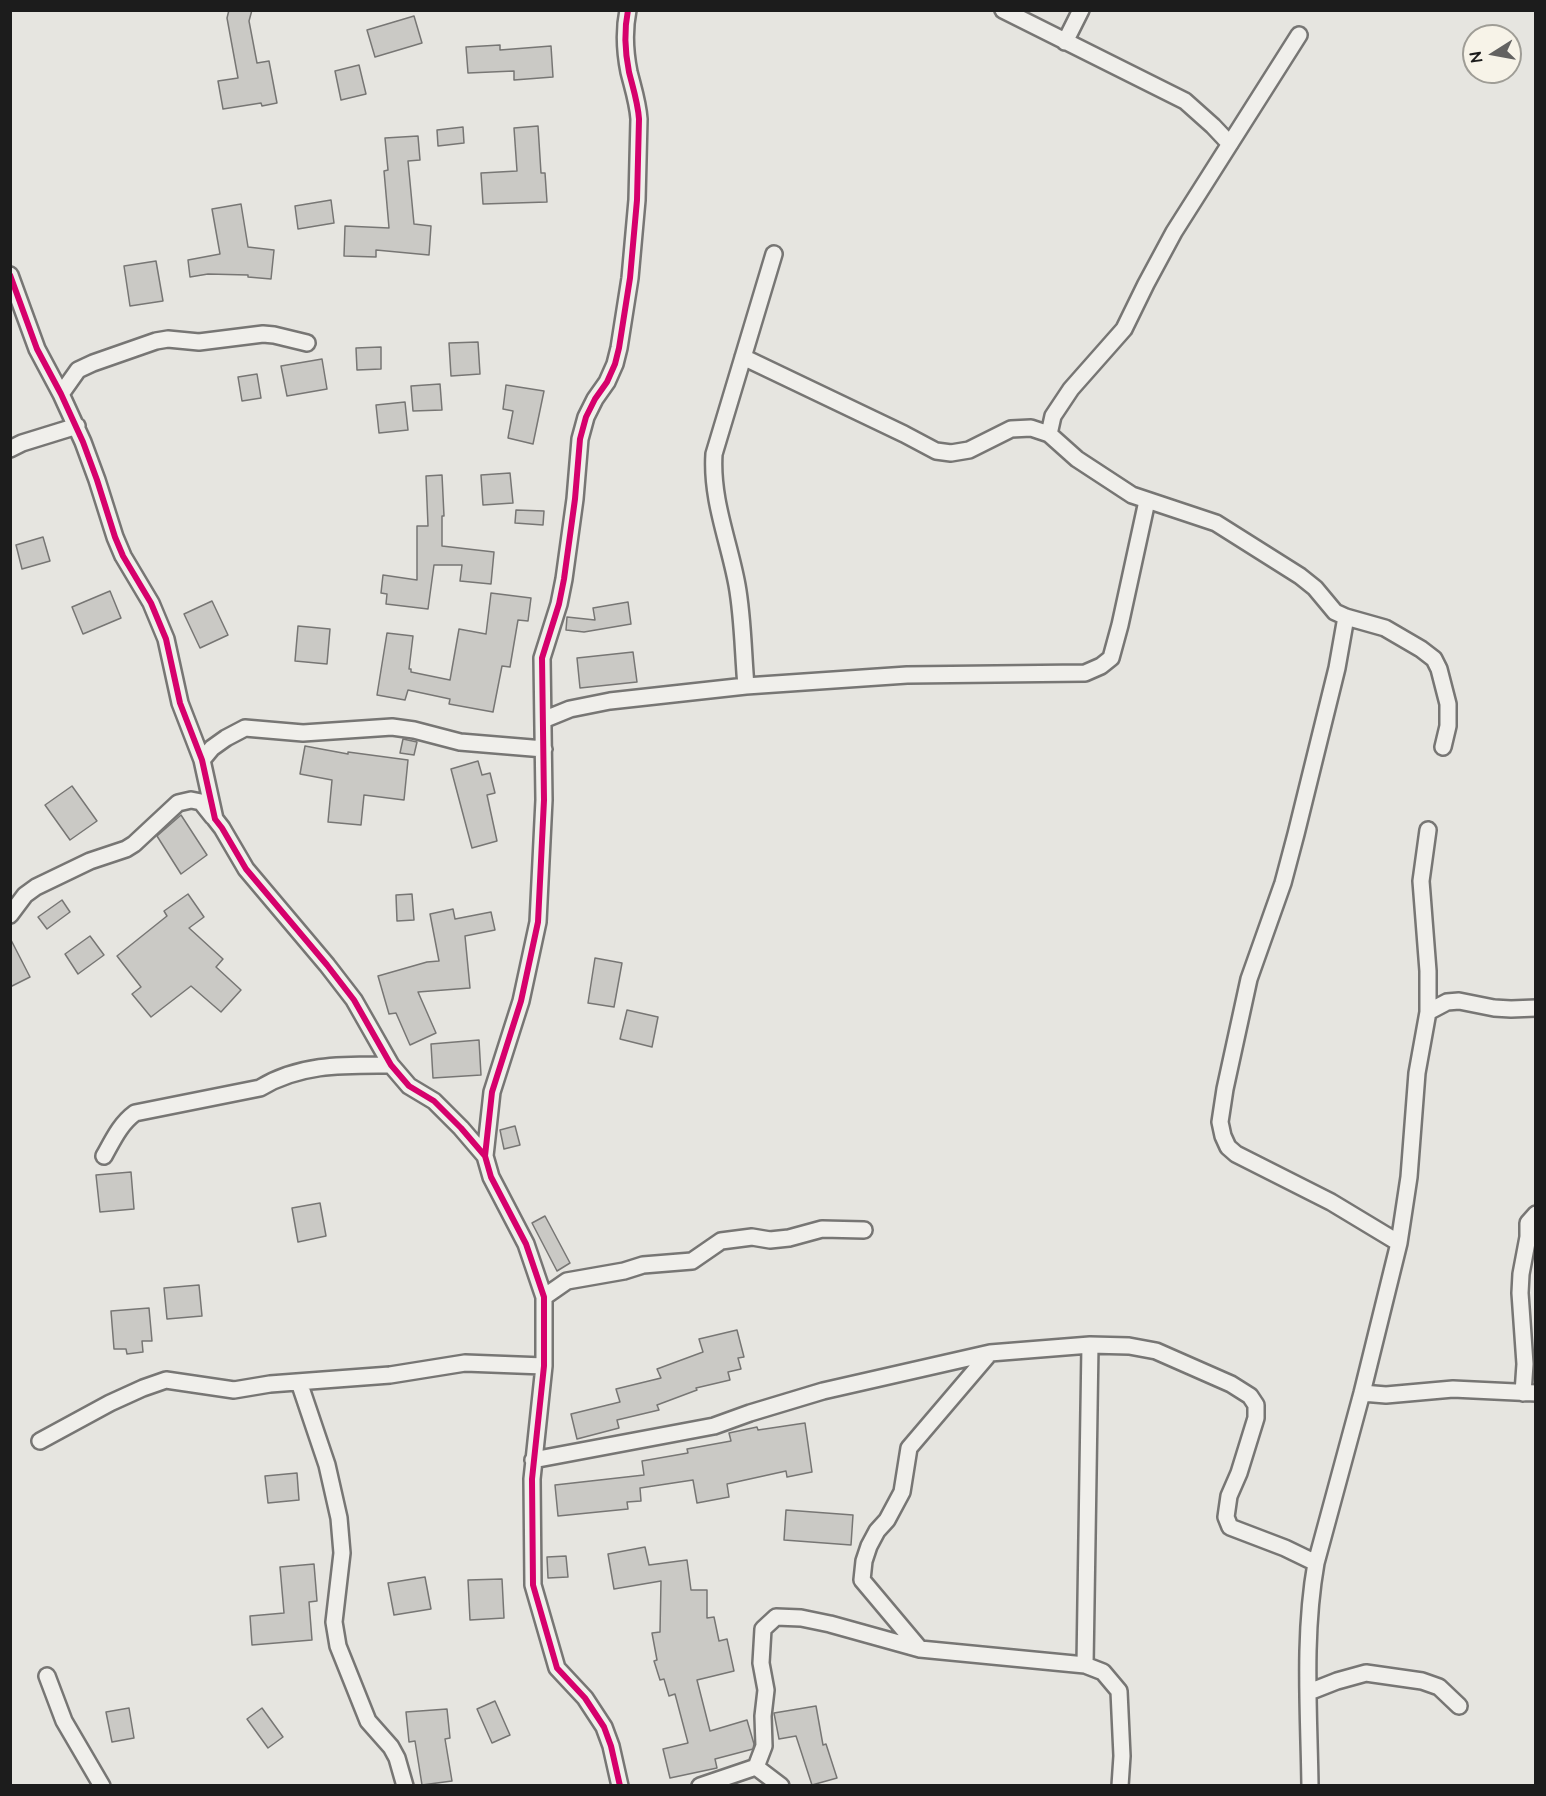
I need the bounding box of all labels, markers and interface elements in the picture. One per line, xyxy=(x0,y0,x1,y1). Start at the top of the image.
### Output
north arrow xyxy=(1462,24,1522,84)
text: N xyxy=(1465,50,1488,64)

